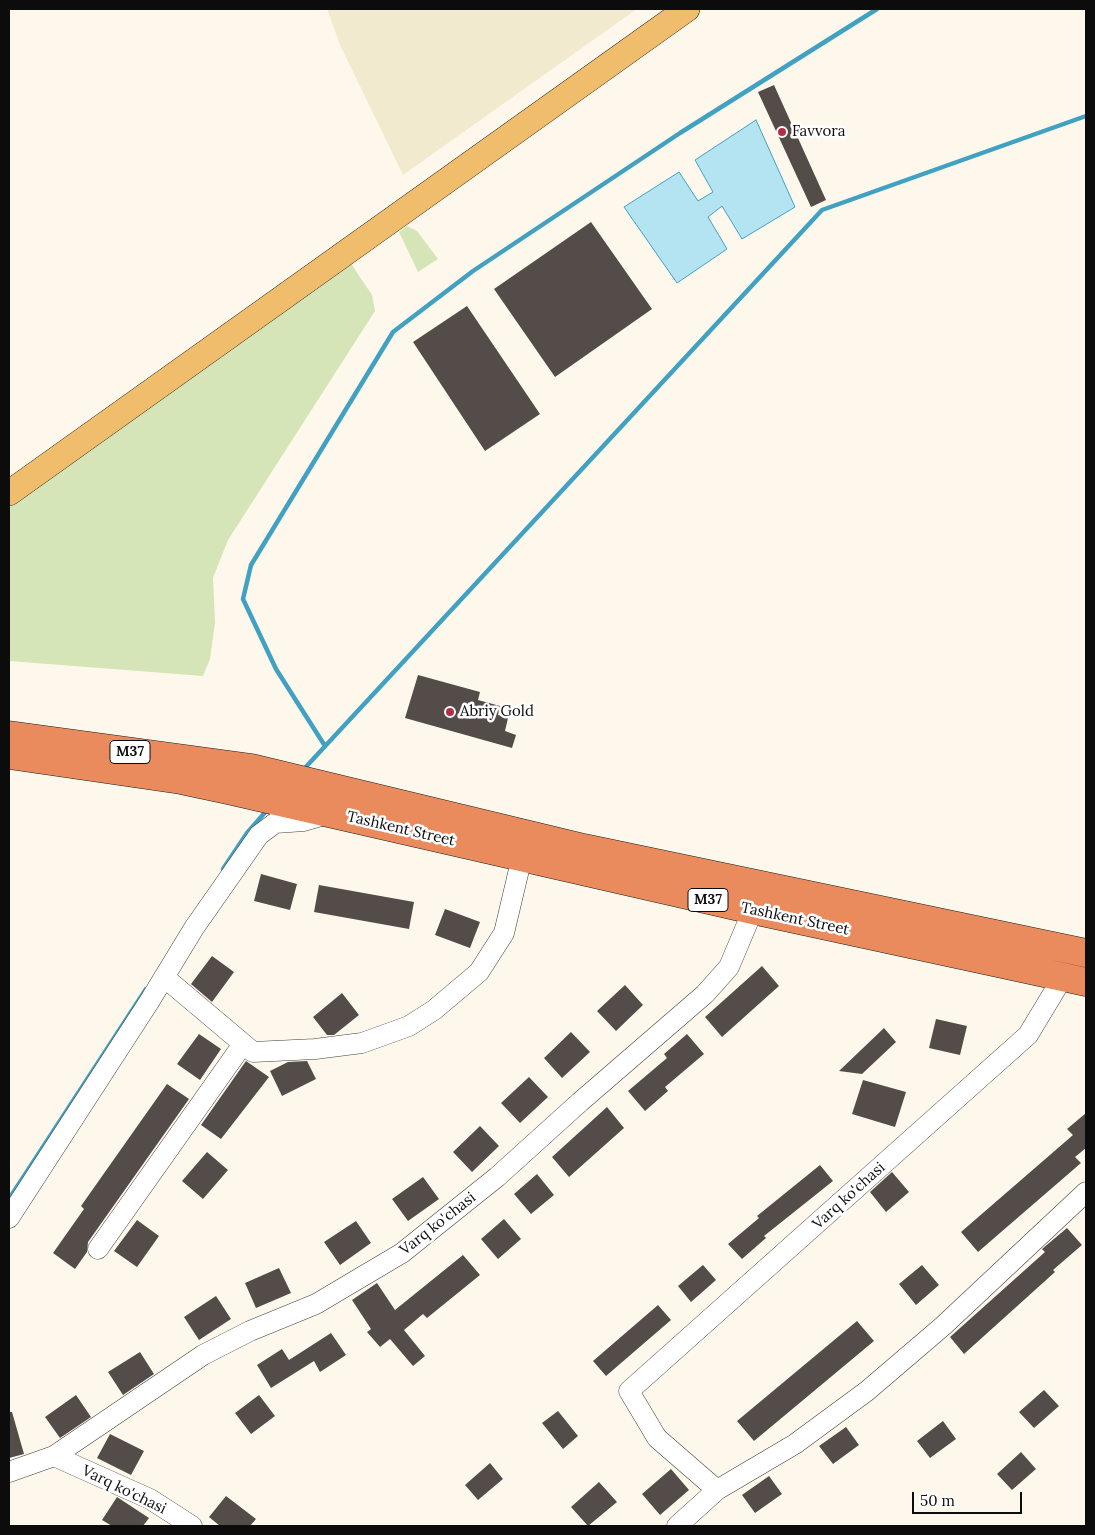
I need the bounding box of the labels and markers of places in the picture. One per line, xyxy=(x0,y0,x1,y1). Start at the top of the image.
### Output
place label: Favvora xyxy=(792,123,845,141)
marker: Favvora xyxy=(776,126,788,138)
place label: Abriy Gold xyxy=(460,703,534,721)
marker: Abriy Gold xyxy=(444,706,456,718)

